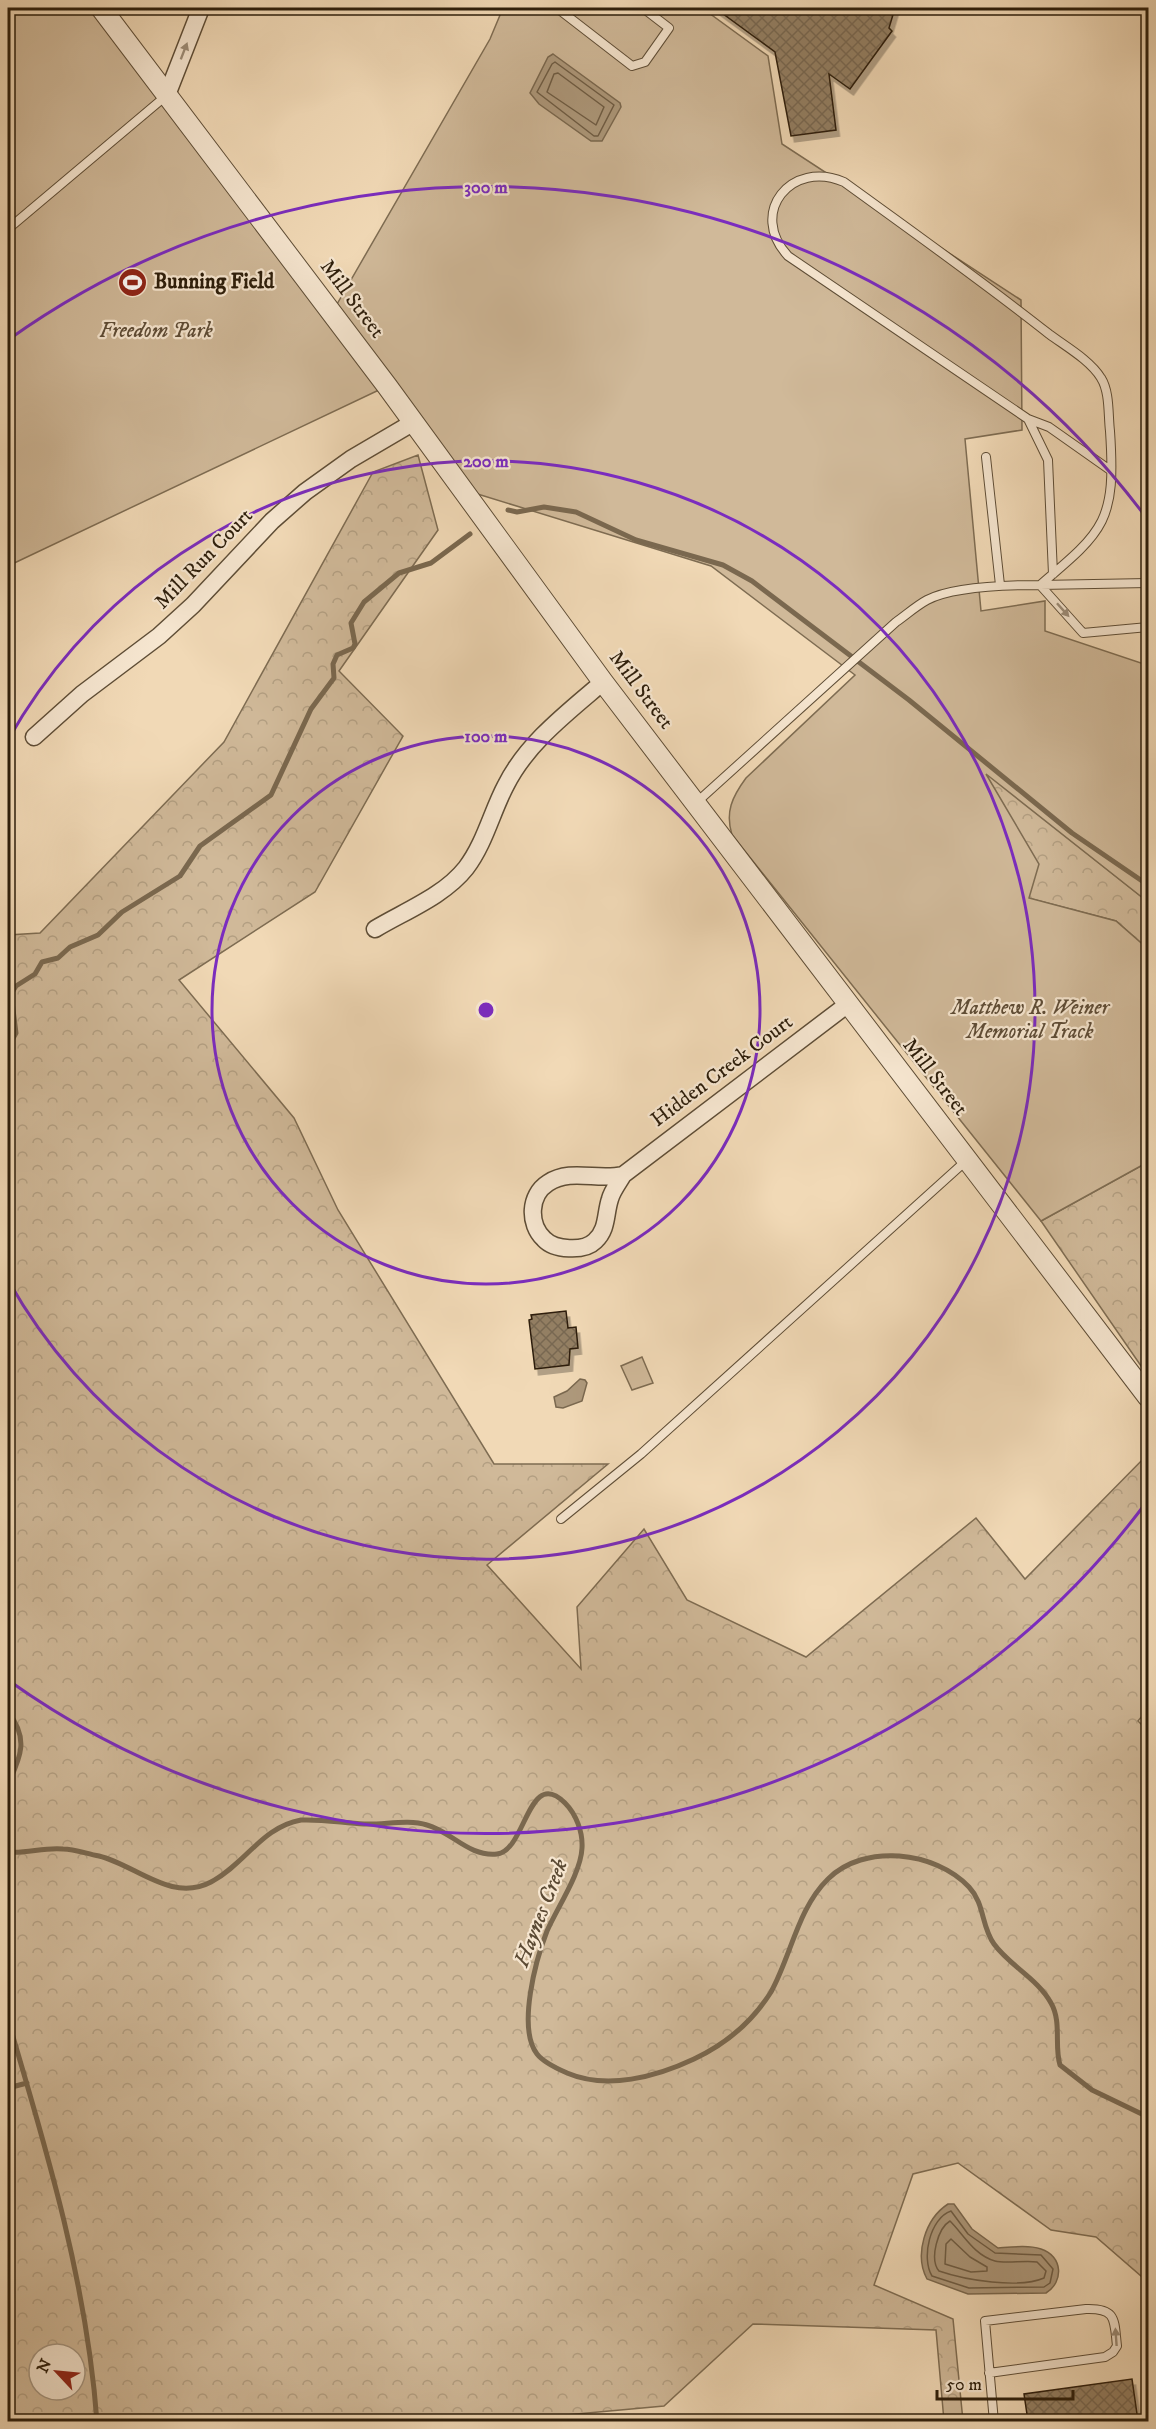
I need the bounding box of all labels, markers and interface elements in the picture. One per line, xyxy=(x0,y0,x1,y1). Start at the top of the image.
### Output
one-way arrow xyxy=(180,42,189,60)
text: 300 m xyxy=(464,177,508,199)
street label: Mill Street xyxy=(314,255,390,344)
sports icon: Bunning Field xyxy=(117,266,149,298)
place label: Bunning Field xyxy=(154,269,275,295)
park label: Freedom Park xyxy=(99,318,213,344)
text: 200 m xyxy=(463,451,509,473)
street label: Mill Run Court xyxy=(149,503,259,615)
one-way arrow xyxy=(1056,603,1070,618)
street label: Mill Street xyxy=(603,646,679,735)
text: 100 m xyxy=(464,726,508,748)
park label: Matthew R. Weiner Memorial Track xyxy=(949,995,1110,1045)
centre of rings xyxy=(476,1000,496,1020)
street label: Hidden Creek Court xyxy=(646,1009,798,1133)
street label: Mill Street xyxy=(897,1033,974,1121)
water label: Haynes Creek xyxy=(508,1855,574,1972)
one-way arrow xyxy=(1111,2328,1121,2347)
north arrow xyxy=(27,2342,87,2402)
text: N xyxy=(33,2356,56,2376)
scale bar xyxy=(937,2363,1074,2401)
text: 50 m xyxy=(946,2374,982,2396)

